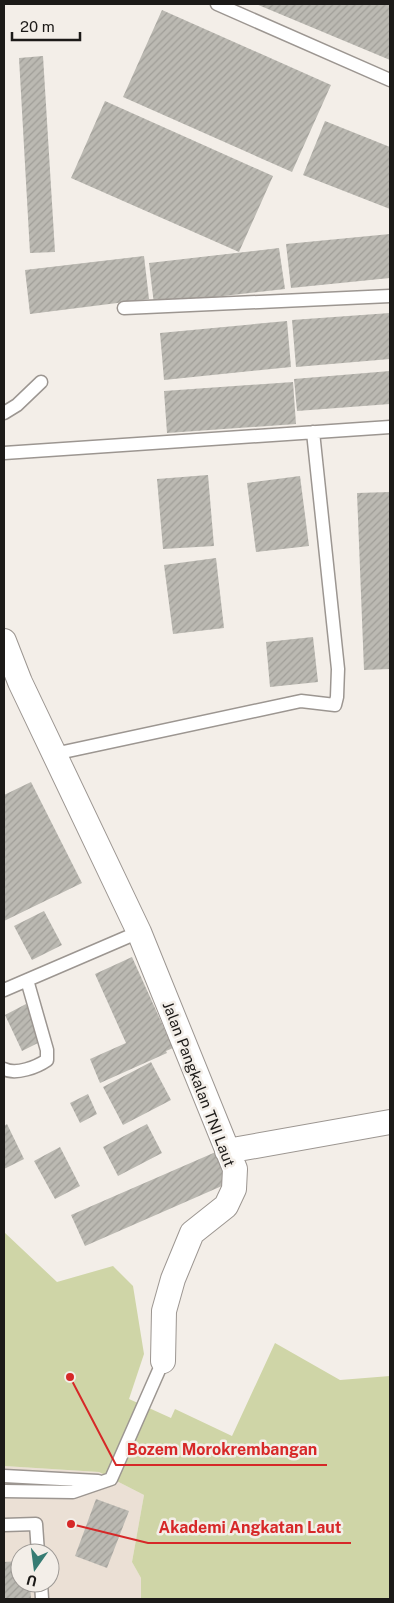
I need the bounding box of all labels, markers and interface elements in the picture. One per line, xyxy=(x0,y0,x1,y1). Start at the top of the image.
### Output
scale bar xyxy=(12,10,80,42)
text: 20 m xyxy=(20,18,55,35)
street label: Jalan Pangkalan TNI Laut xyxy=(160,999,238,1169)
callout: Bozem Morokrembangan xyxy=(116,1434,327,1465)
text: Bozem Morokrembangan xyxy=(127,1440,317,1459)
callout: Akademi Angkatan Laut xyxy=(148,1512,351,1543)
text: Akademi Angkatan Laut xyxy=(159,1518,342,1537)
north arrow xyxy=(10,1543,60,1593)
text: U xyxy=(25,1572,39,1590)

